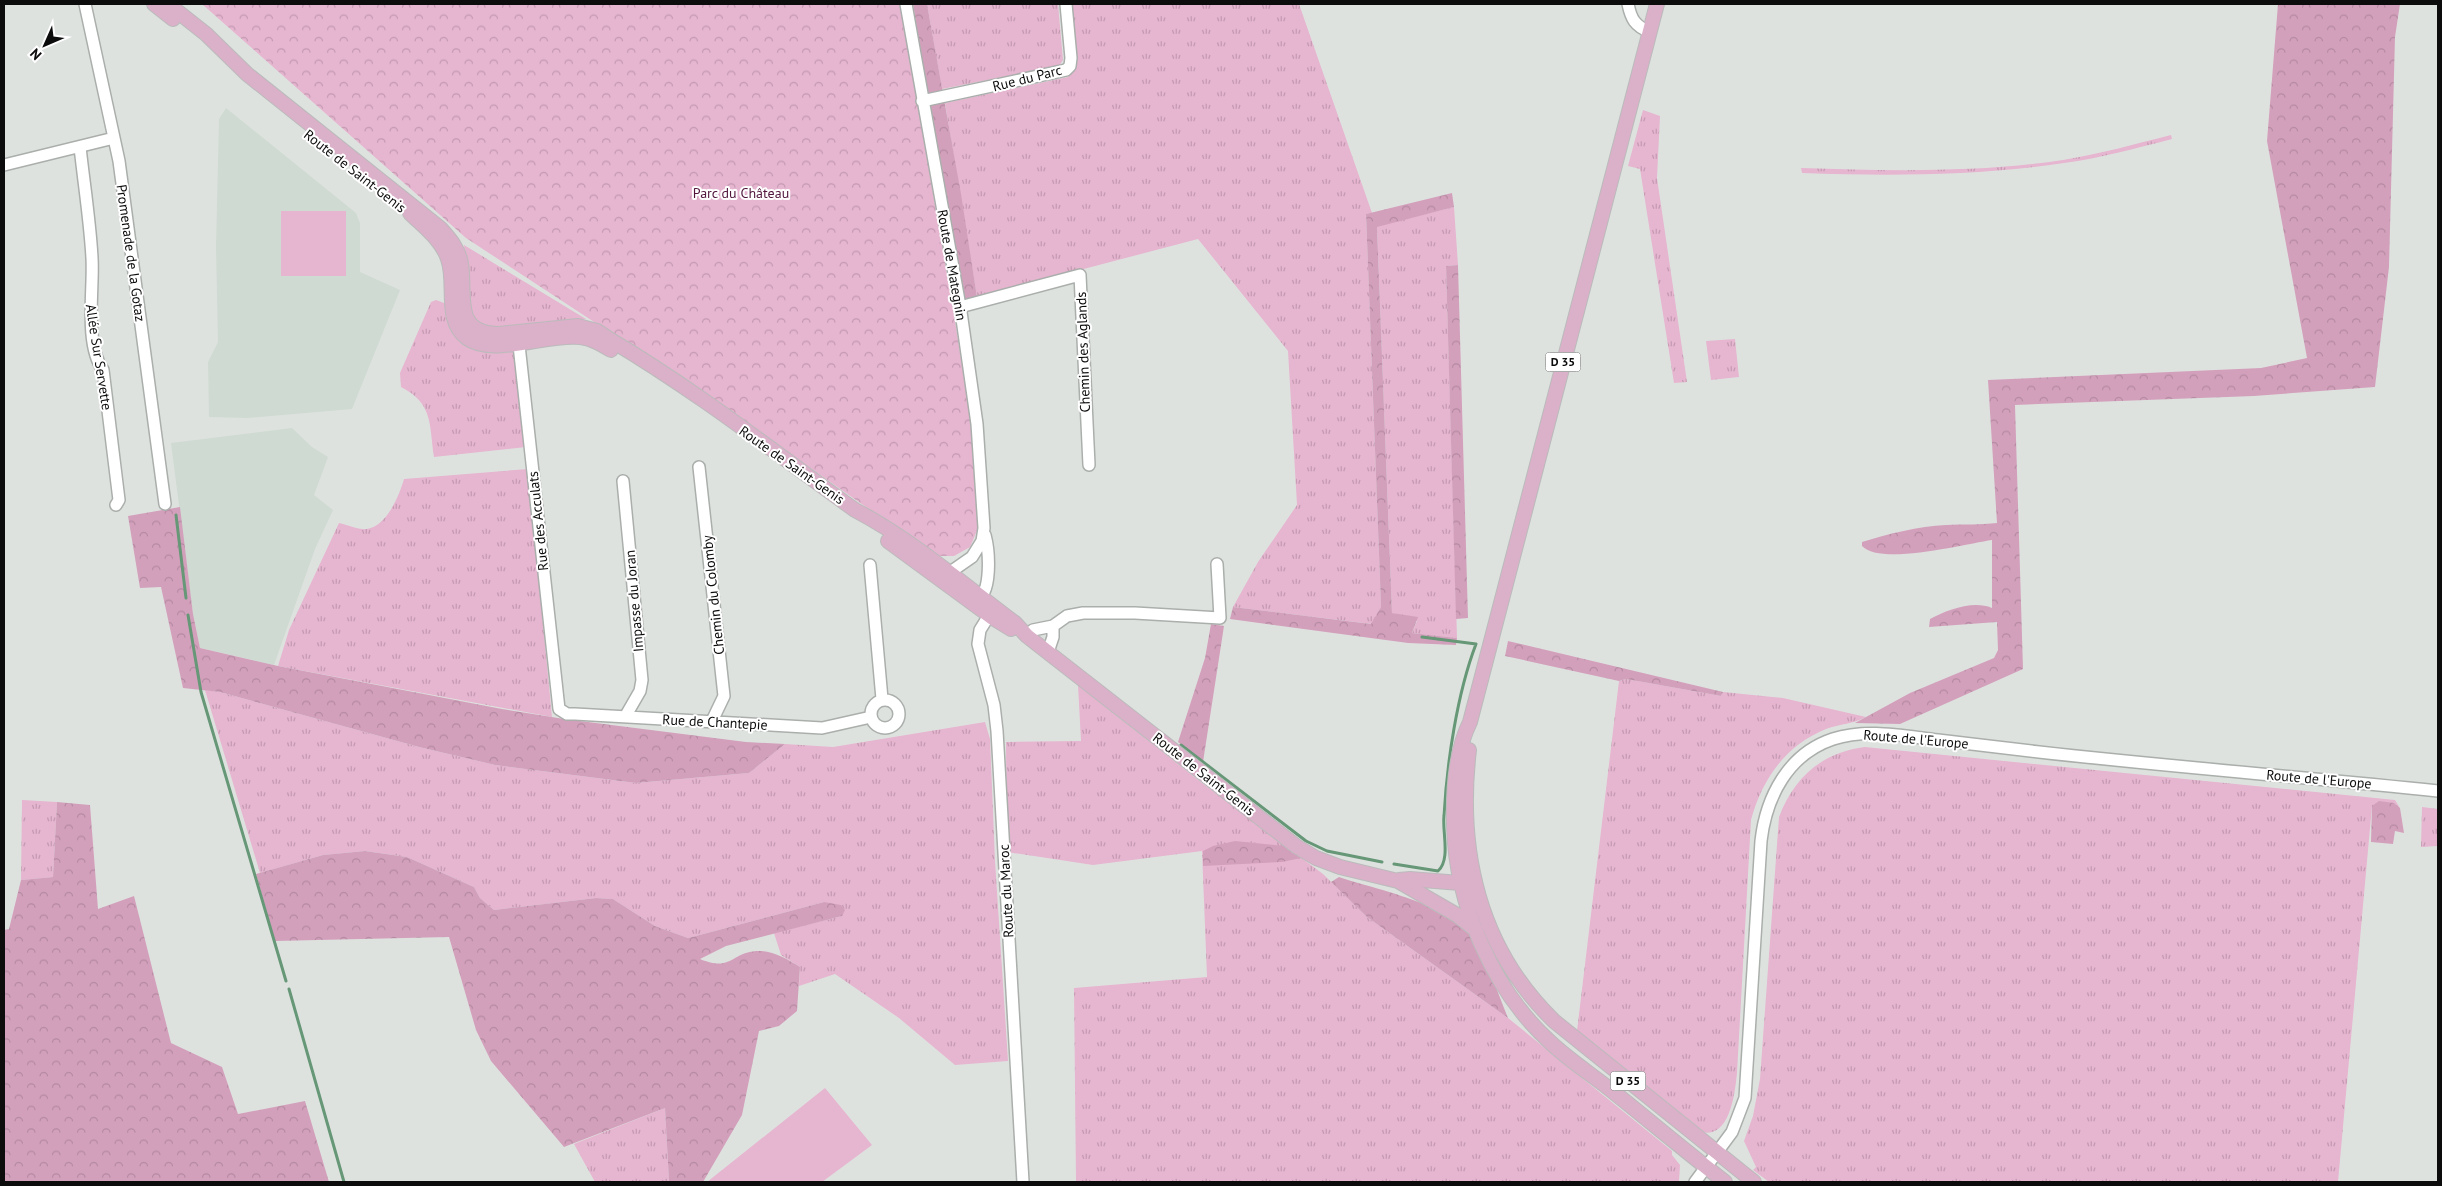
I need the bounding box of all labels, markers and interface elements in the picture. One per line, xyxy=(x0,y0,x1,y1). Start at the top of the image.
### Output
north arrow xyxy=(20,20,70,70)
text: N xyxy=(26,45,45,64)
street label: Rue du Parc xyxy=(990,61,1064,95)
street label: Route de Saint-Genis xyxy=(300,126,410,217)
street label: Promenade de la Gotaz xyxy=(112,183,150,323)
park label: Parc du Château xyxy=(693,184,789,202)
street label: Route de Mategnin xyxy=(933,208,971,322)
street label: Chemin des Aglands xyxy=(1072,291,1094,413)
street label: Allée Sur Servette xyxy=(82,303,116,411)
road number: D 35 xyxy=(1546,352,1580,372)
street label: Route de Saint-Genis xyxy=(736,422,848,508)
street label: Rue des Acculats xyxy=(524,470,552,572)
street label: Chemin du Colomby xyxy=(698,534,728,656)
street label: Impasse du Joran xyxy=(621,549,647,653)
street label: Rue de Chantepie xyxy=(662,710,768,734)
street label: Route de l'Europe xyxy=(1863,725,1969,753)
street label: Route de Saint-Genis xyxy=(1149,729,1259,820)
street label: Route de l'Europe xyxy=(2266,765,2372,793)
street label: Route du Maroc xyxy=(995,844,1017,938)
road number: D 35 xyxy=(1610,1072,1646,1090)

